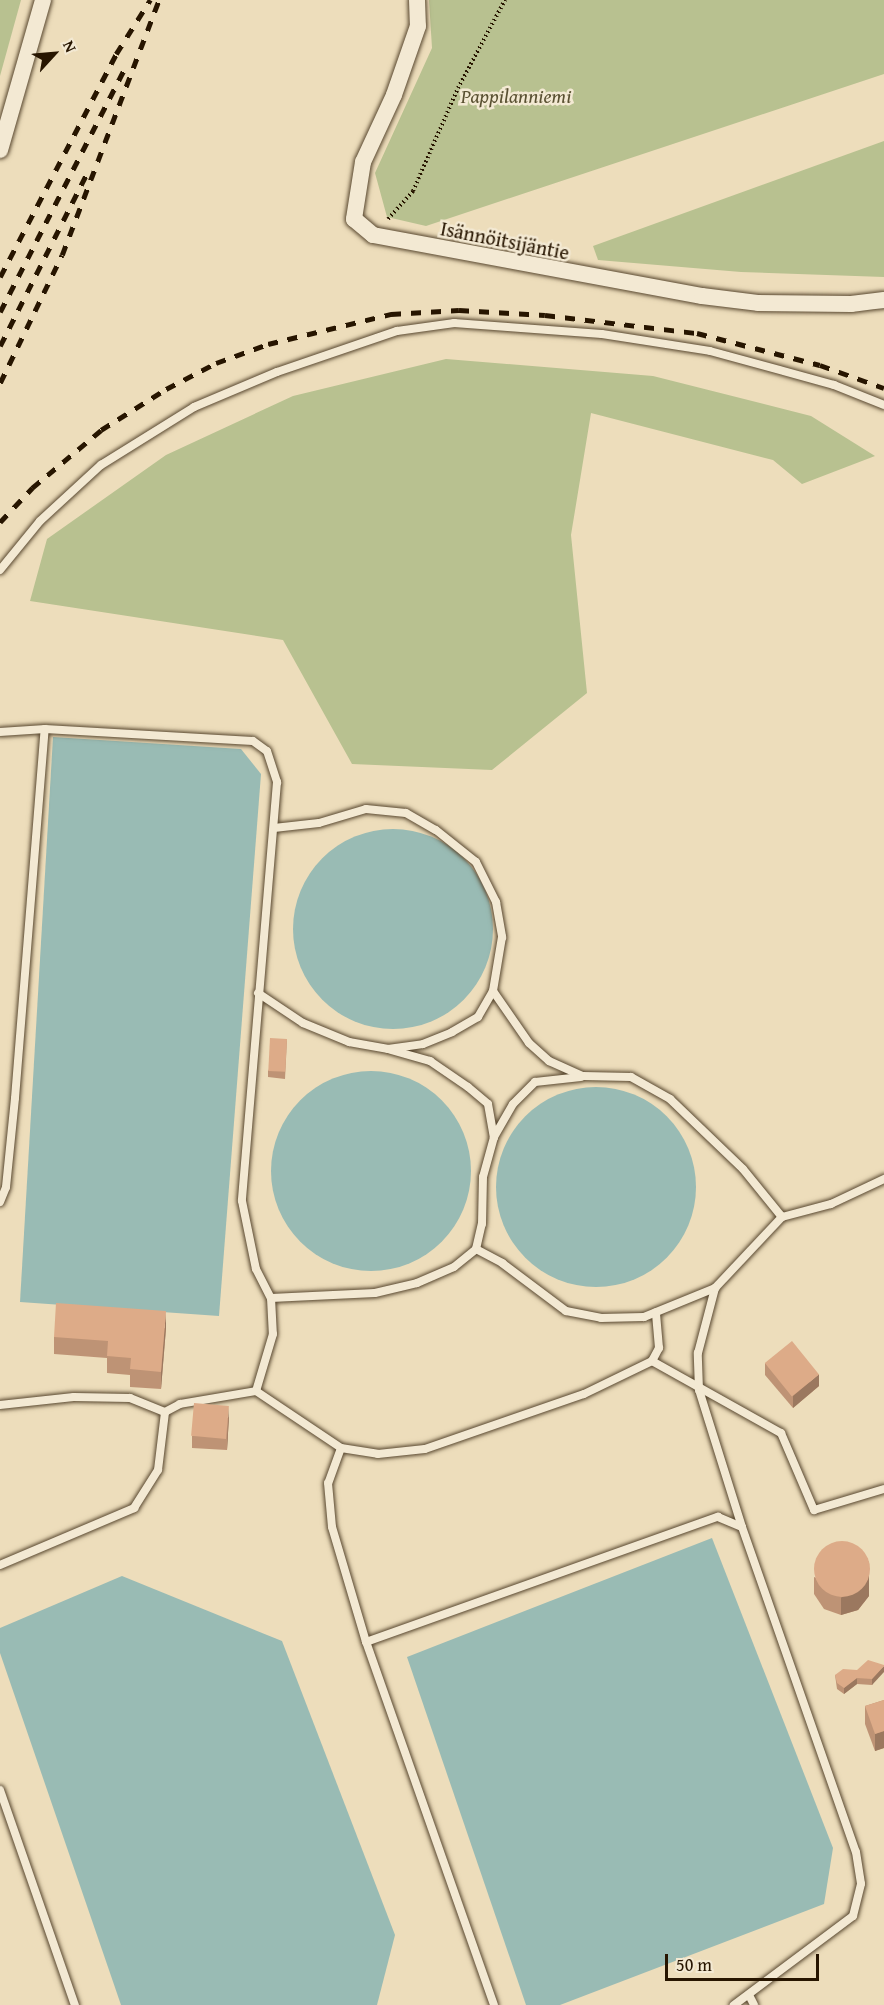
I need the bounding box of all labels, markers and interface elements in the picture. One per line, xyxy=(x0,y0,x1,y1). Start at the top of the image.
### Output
north arrow xyxy=(24,24,84,84)
text: N xyxy=(57,36,83,56)
park label: Pappilanniemi xyxy=(461,83,571,107)
street label: Isännöitsijäntie xyxy=(439,216,571,264)
scale bar xyxy=(668,1942,822,1980)
text: 50 m xyxy=(676,1951,712,1978)

